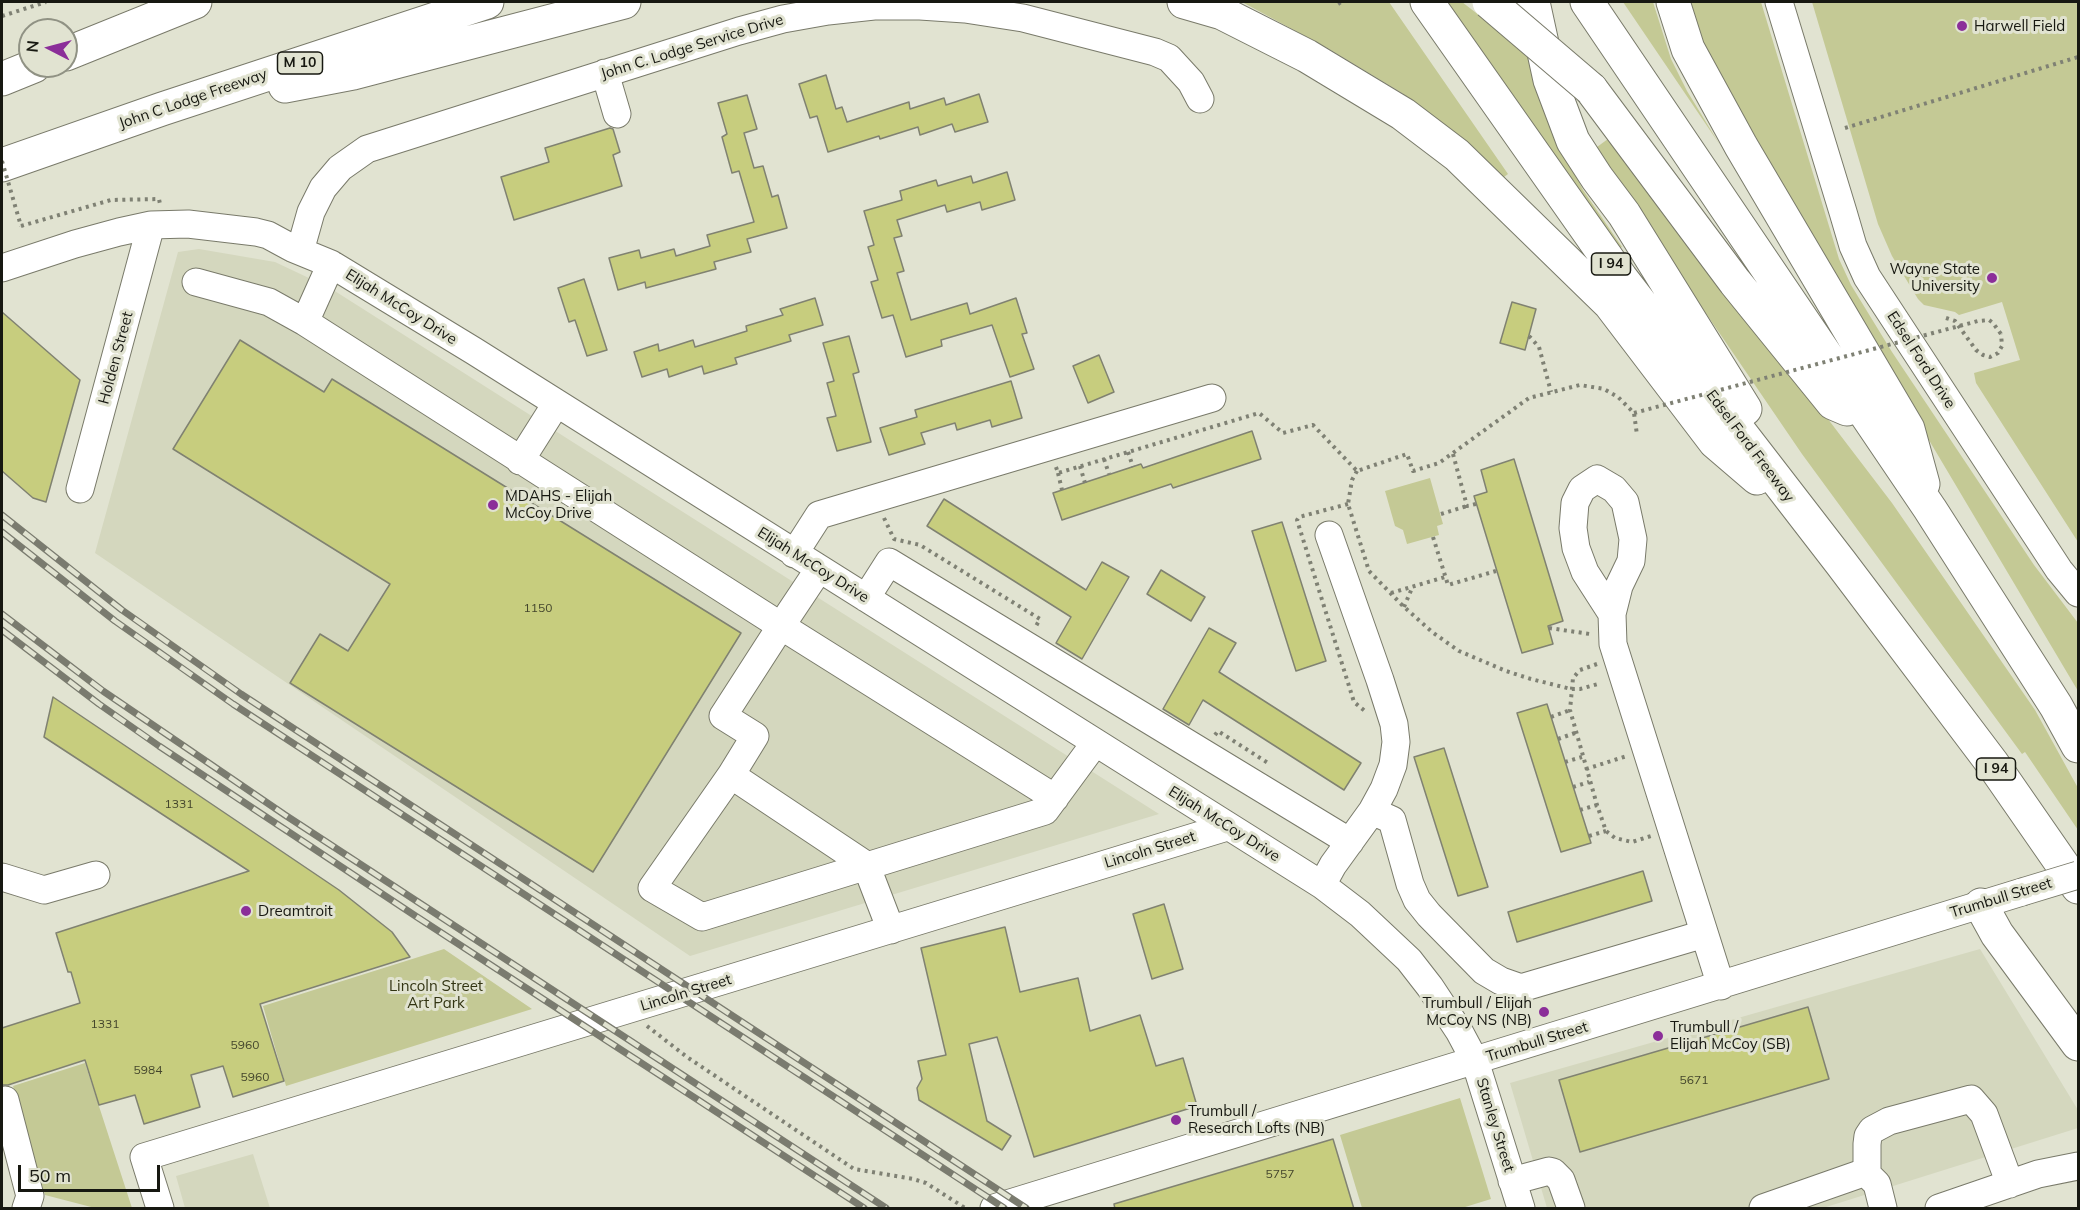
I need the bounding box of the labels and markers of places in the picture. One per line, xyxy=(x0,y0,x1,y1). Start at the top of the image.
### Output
place label: Harwell Field xyxy=(1974,17,2065,35)
marker: Harwell Field xyxy=(1955,19,1969,33)
place label: Wayne State University xyxy=(1890,260,1980,295)
marker: Wayne State University xyxy=(1985,271,1999,285)
place label: MDAHS - Elijah McCoy Drive xyxy=(505,487,612,522)
marker: MDAHS - Elijah McCoy Drive xyxy=(486,498,500,512)
place label: Dreamtroit xyxy=(258,902,333,920)
marker: Dreamtroit xyxy=(239,904,253,918)
place label: Trumbull / Elijah McCoy NS (NB) xyxy=(1423,994,1532,1029)
marker: Trumbull / Elijah McCoy NS (NB) xyxy=(1537,1005,1551,1019)
place label: Trumbull / Elijah McCoy (SB) xyxy=(1670,1018,1791,1053)
marker: Trumbull / Elijah McCoy (SB) xyxy=(1651,1029,1665,1043)
place label: Trumbull / Research Lofts (NB) xyxy=(1188,1102,1325,1137)
marker: Trumbull / Research Lofts (NB) xyxy=(1169,1113,1183,1127)

